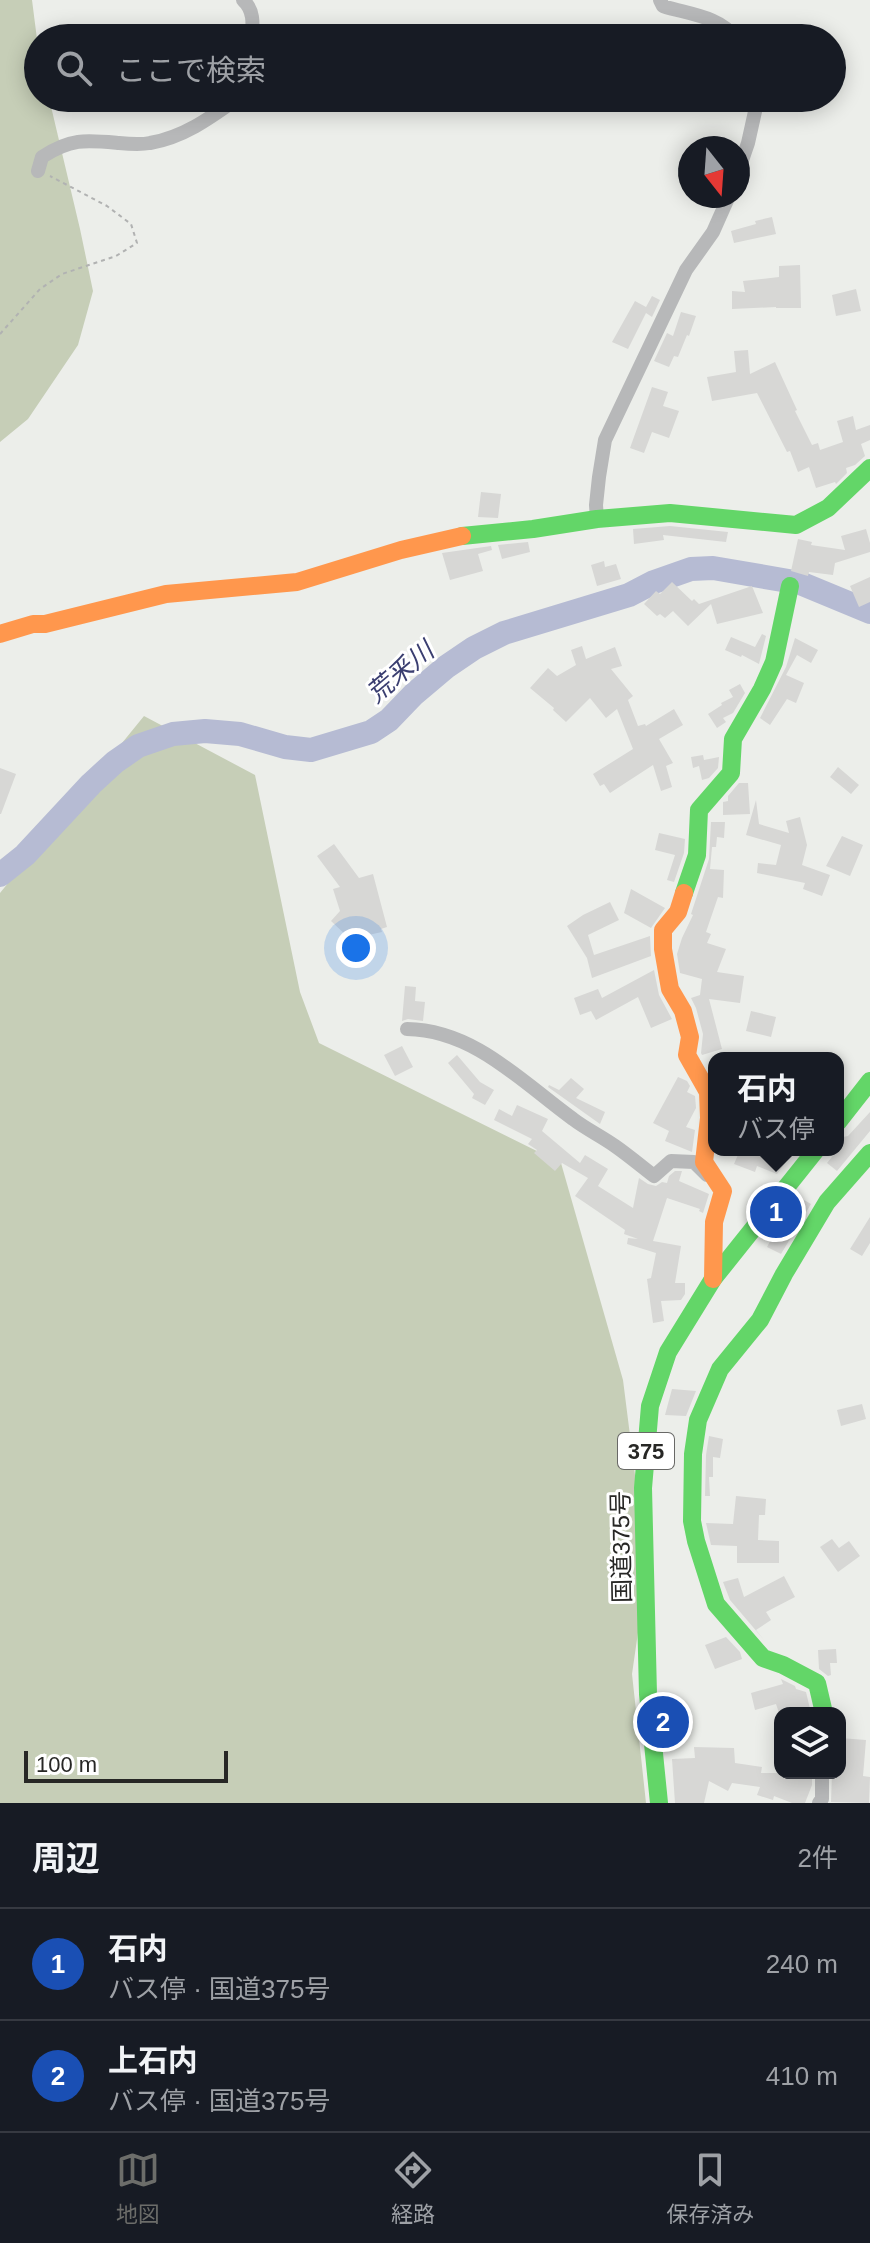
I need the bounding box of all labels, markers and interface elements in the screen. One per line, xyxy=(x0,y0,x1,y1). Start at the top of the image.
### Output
search box xyxy=(24,24,846,112)
icon: search xyxy=(52,46,96,90)
text: ここで検索 xyxy=(116,54,266,87)
north arrow xyxy=(678,136,750,208)
water label: 荒釆川 xyxy=(360,634,442,709)
your location xyxy=(336,928,376,968)
popup xyxy=(708,1052,844,1156)
text: 石内 xyxy=(737,1072,797,1105)
text: バス停 xyxy=(737,1114,815,1144)
pin: 1 xyxy=(750,1182,802,1242)
road number: 375 xyxy=(618,1433,674,1469)
street label: 国道375号 xyxy=(607,1491,635,1603)
pin: 2 xyxy=(637,1692,689,1752)
map controls xyxy=(774,1707,846,1779)
button: layers xyxy=(774,1707,846,1779)
scale bar xyxy=(24,1747,228,1783)
text: 100 m xyxy=(36,1752,97,1777)
text: 周辺 xyxy=(32,1839,100,1877)
text: 2件 xyxy=(798,1843,838,1873)
text: 石内 xyxy=(108,1932,168,1965)
text: 1 xyxy=(51,1949,65,1979)
text: 240 m xyxy=(766,1949,838,1979)
text: バス停 · 国道375号 xyxy=(108,1974,331,2004)
text: 上石内 xyxy=(108,2044,198,2077)
text: 2 xyxy=(51,2061,65,2091)
text: 410 m xyxy=(766,2061,838,2091)
text: バス停 · 国道375号 xyxy=(108,2086,331,2116)
tab: 地図 xyxy=(116,2148,160,2228)
tab: 経路 xyxy=(391,2148,435,2228)
tab: 保存済み xyxy=(666,2148,754,2228)

